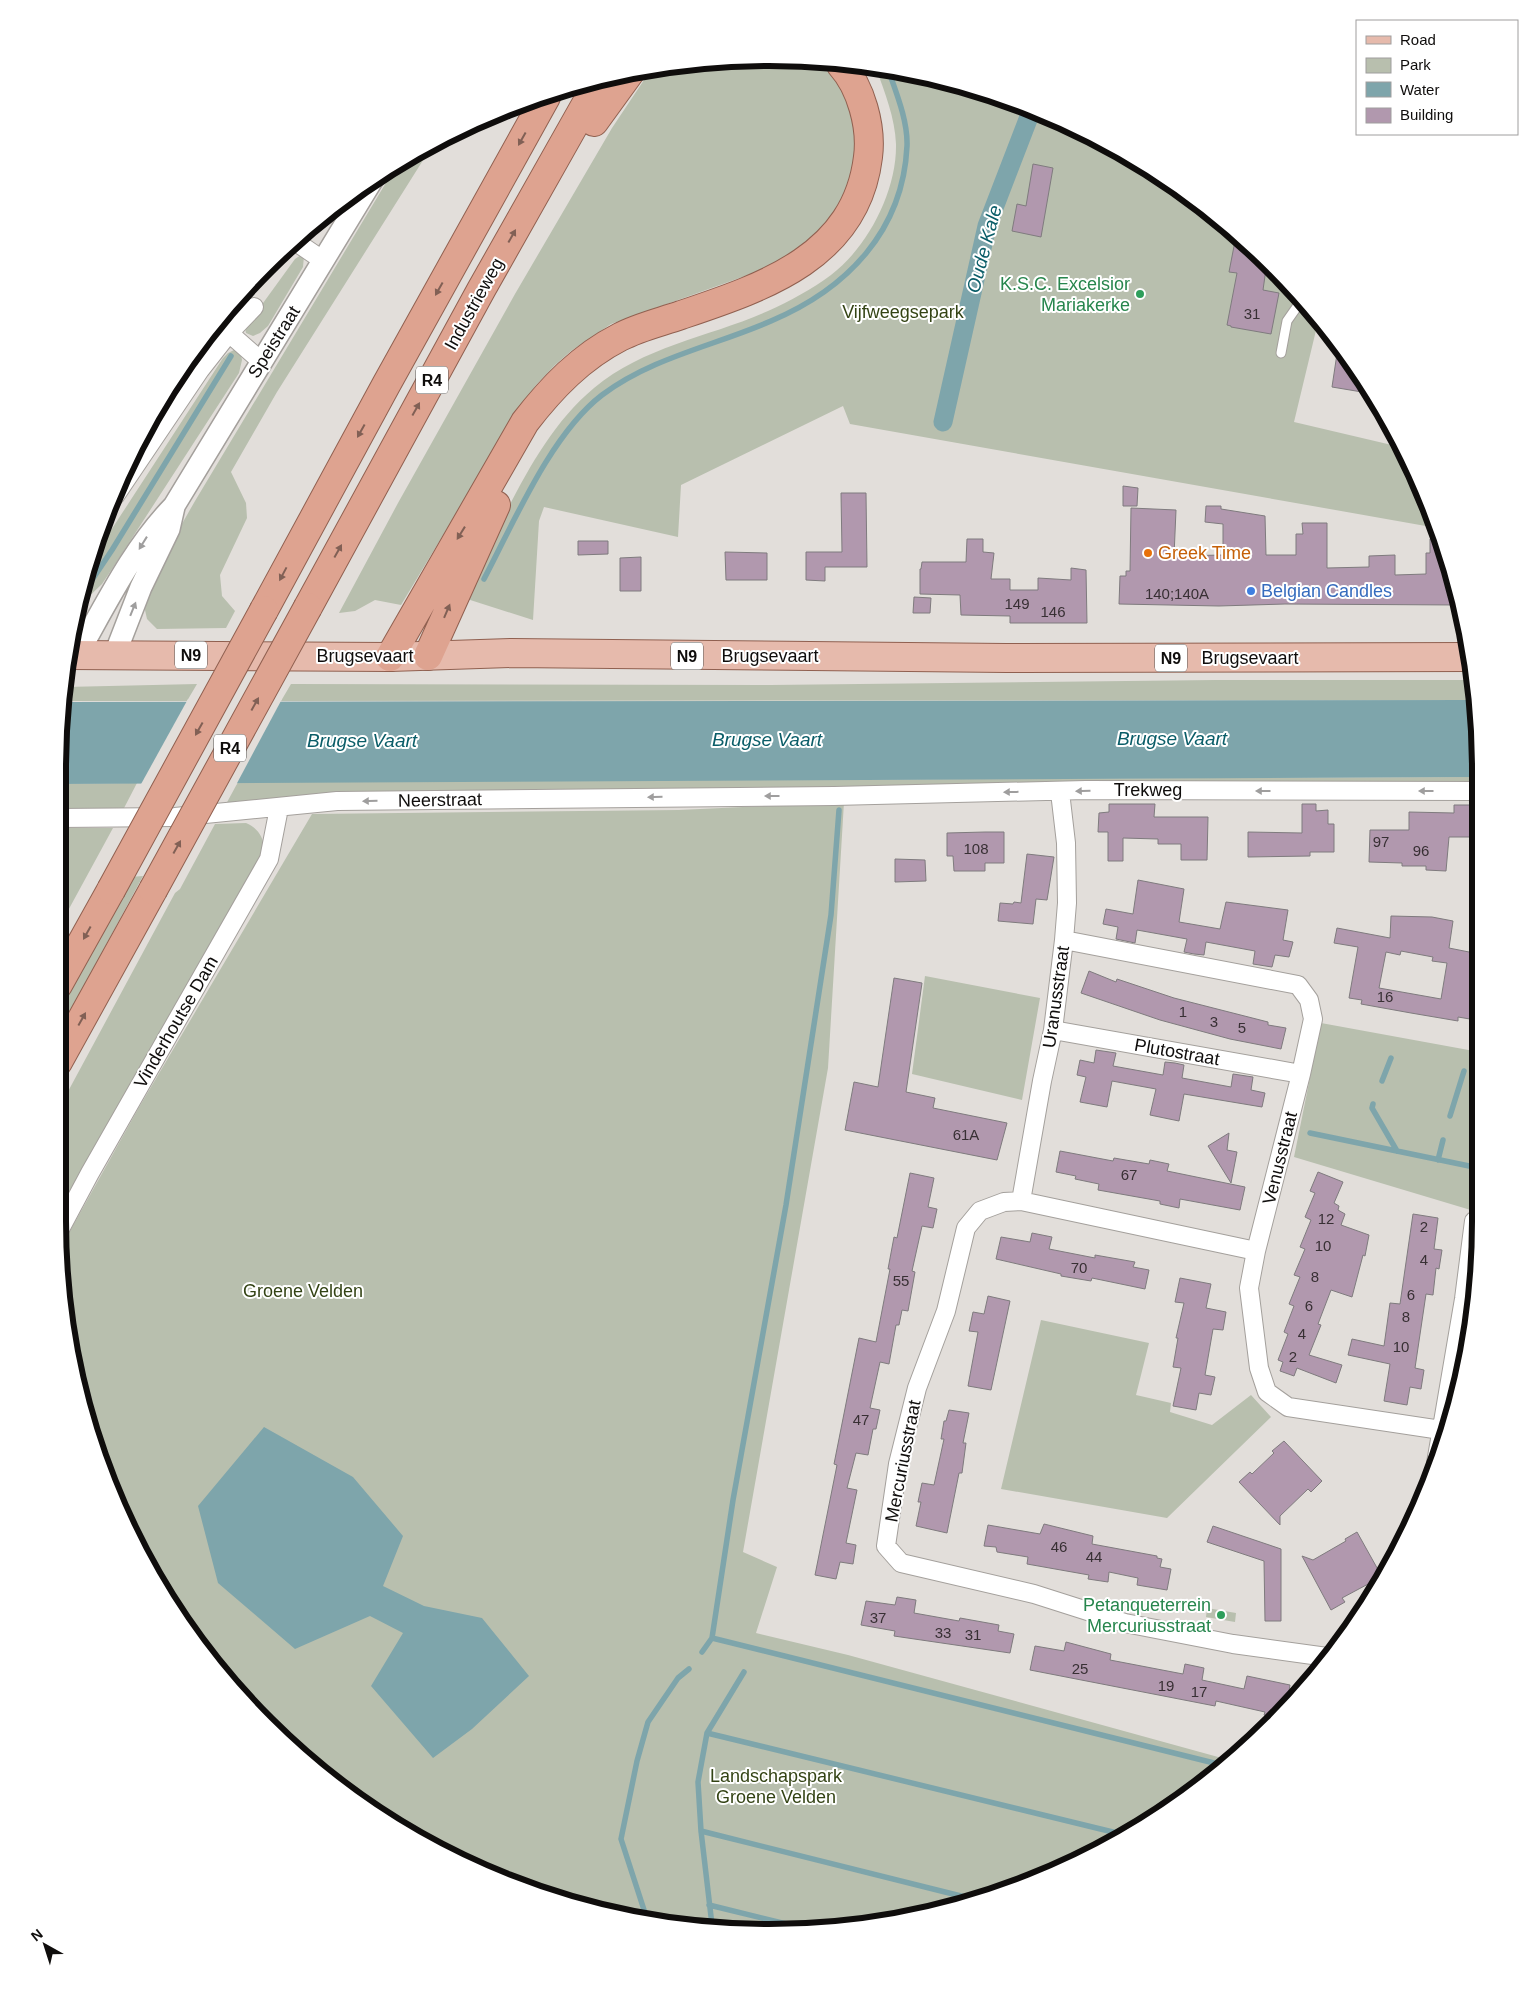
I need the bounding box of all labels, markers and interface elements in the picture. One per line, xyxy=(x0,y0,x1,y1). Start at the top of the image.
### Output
legend xyxy=(1356,20,1518,135)
text: Road xyxy=(1400,31,1436,48)
text: Park xyxy=(1400,56,1431,73)
text: Water xyxy=(1400,81,1439,98)
text: Building xyxy=(1400,106,1453,123)
one-way arrow xyxy=(518,133,527,146)
water label: Oude Kale xyxy=(962,203,1006,295)
one-way arrow xyxy=(507,229,516,242)
street label: Industrieweg xyxy=(441,255,507,353)
place label: K.S.C. Excelsior Mariakerke xyxy=(1000,274,1130,315)
one-way arrow xyxy=(435,282,444,296)
marker: K.S.C. Excelsior Mariakerke xyxy=(1134,288,1146,300)
street label: Speistraat xyxy=(244,302,304,382)
park label: Vijfweegsepark xyxy=(842,302,965,322)
house number: 31 xyxy=(1244,305,1260,322)
road number: R4 xyxy=(416,366,448,394)
one-way arrow xyxy=(412,401,420,416)
one-way arrow xyxy=(357,424,365,438)
one-way arrow xyxy=(456,526,465,539)
one-way arrow xyxy=(139,536,148,550)
place label: Greek Time xyxy=(1158,543,1251,563)
one-way arrow xyxy=(334,545,343,558)
marker: Greek Time xyxy=(1142,547,1154,559)
one-way arrow xyxy=(279,567,287,581)
place label: Belgian Candles xyxy=(1261,581,1392,601)
house number: 140;140A xyxy=(1145,585,1209,602)
marker: Belgian Candles xyxy=(1245,585,1257,597)
house number: 149 xyxy=(1004,595,1030,612)
one-way arrow xyxy=(129,602,137,616)
one-way arrow xyxy=(443,603,451,618)
house number: 146 xyxy=(1040,603,1066,620)
road number: N9 xyxy=(175,642,207,668)
road number: N9 xyxy=(671,642,703,669)
road number: N9 xyxy=(1155,644,1187,671)
street label: Brugsevaart xyxy=(316,646,414,666)
street label: Brugsevaart xyxy=(721,646,819,666)
street label: Brugsevaart xyxy=(1201,648,1299,668)
one-way arrow xyxy=(250,697,259,711)
one-way arrow xyxy=(195,722,203,736)
water label: Brugse Vaart xyxy=(1117,728,1228,749)
water label: Brugse Vaart xyxy=(712,729,823,750)
water label: Brugse Vaart xyxy=(307,730,418,751)
road number: R4 xyxy=(214,734,246,761)
street label: Trekweg xyxy=(1114,780,1182,800)
one-way arrow xyxy=(1075,787,1091,795)
one-way arrow xyxy=(1255,787,1271,795)
one-way arrow xyxy=(1417,787,1433,795)
street label: Neerstraat xyxy=(398,789,482,811)
one-way arrow xyxy=(1003,789,1019,797)
one-way arrow xyxy=(764,792,780,800)
one-way arrow xyxy=(647,793,663,801)
one-way arrow xyxy=(362,797,378,805)
house number: 97 xyxy=(1373,833,1389,850)
one-way arrow xyxy=(172,840,181,853)
house number: 108 xyxy=(963,840,989,857)
house number: 96 xyxy=(1413,842,1429,859)
one-way arrow xyxy=(83,925,91,940)
street label: Uranusstraat xyxy=(1039,945,1073,1049)
street label: Vinderhoutse Dam xyxy=(130,953,222,1091)
house number: 16 xyxy=(1377,988,1393,1005)
house number: 1 xyxy=(1179,1003,1187,1020)
one-way arrow xyxy=(77,1012,86,1026)
house number: 3 xyxy=(1210,1013,1218,1030)
house number: 5 xyxy=(1238,1019,1246,1036)
street label: Plutostraat xyxy=(1133,1035,1221,1069)
street label: Venusstraat xyxy=(1259,1109,1301,1207)
house number: 61A xyxy=(953,1126,979,1143)
house number: 67 xyxy=(1121,1166,1137,1183)
house number: 12 xyxy=(1318,1210,1334,1227)
house number: 2 xyxy=(1420,1218,1428,1235)
house number: 10 xyxy=(1315,1237,1331,1254)
house number: 4 xyxy=(1420,1251,1428,1268)
house number: 70 xyxy=(1071,1259,1087,1276)
house number: 8 xyxy=(1311,1268,1319,1285)
house number: 55 xyxy=(893,1272,909,1289)
park label: Groene Velden xyxy=(243,1281,363,1301)
house number: 6 xyxy=(1407,1286,1415,1303)
house number: 6 xyxy=(1305,1297,1313,1314)
house number: 8 xyxy=(1402,1308,1410,1325)
house number: 4 xyxy=(1298,1325,1306,1342)
house number: 10 xyxy=(1393,1338,1409,1355)
house number: 2 xyxy=(1289,1348,1297,1365)
street label: Mercuriusstraat xyxy=(881,1398,925,1524)
house number: 47 xyxy=(853,1411,869,1428)
house number: 46 xyxy=(1051,1538,1067,1555)
house number: 44 xyxy=(1086,1548,1102,1565)
place label: Petanqueterrein Mercuriusstraat xyxy=(1083,1595,1211,1636)
house number: 37 xyxy=(870,1609,886,1626)
marker: Petanqueterrein Mercuriusstraat xyxy=(1215,1609,1227,1621)
house number: 33 xyxy=(935,1624,951,1641)
house number: 31 xyxy=(965,1626,981,1643)
house number: 25 xyxy=(1072,1660,1088,1677)
house number: 19 xyxy=(1158,1677,1174,1694)
house number: 17 xyxy=(1191,1683,1207,1700)
park label: Landschapspark Groene Velden xyxy=(710,1766,843,1807)
north arrow xyxy=(20,1920,70,1970)
text: N xyxy=(28,1925,46,1944)

